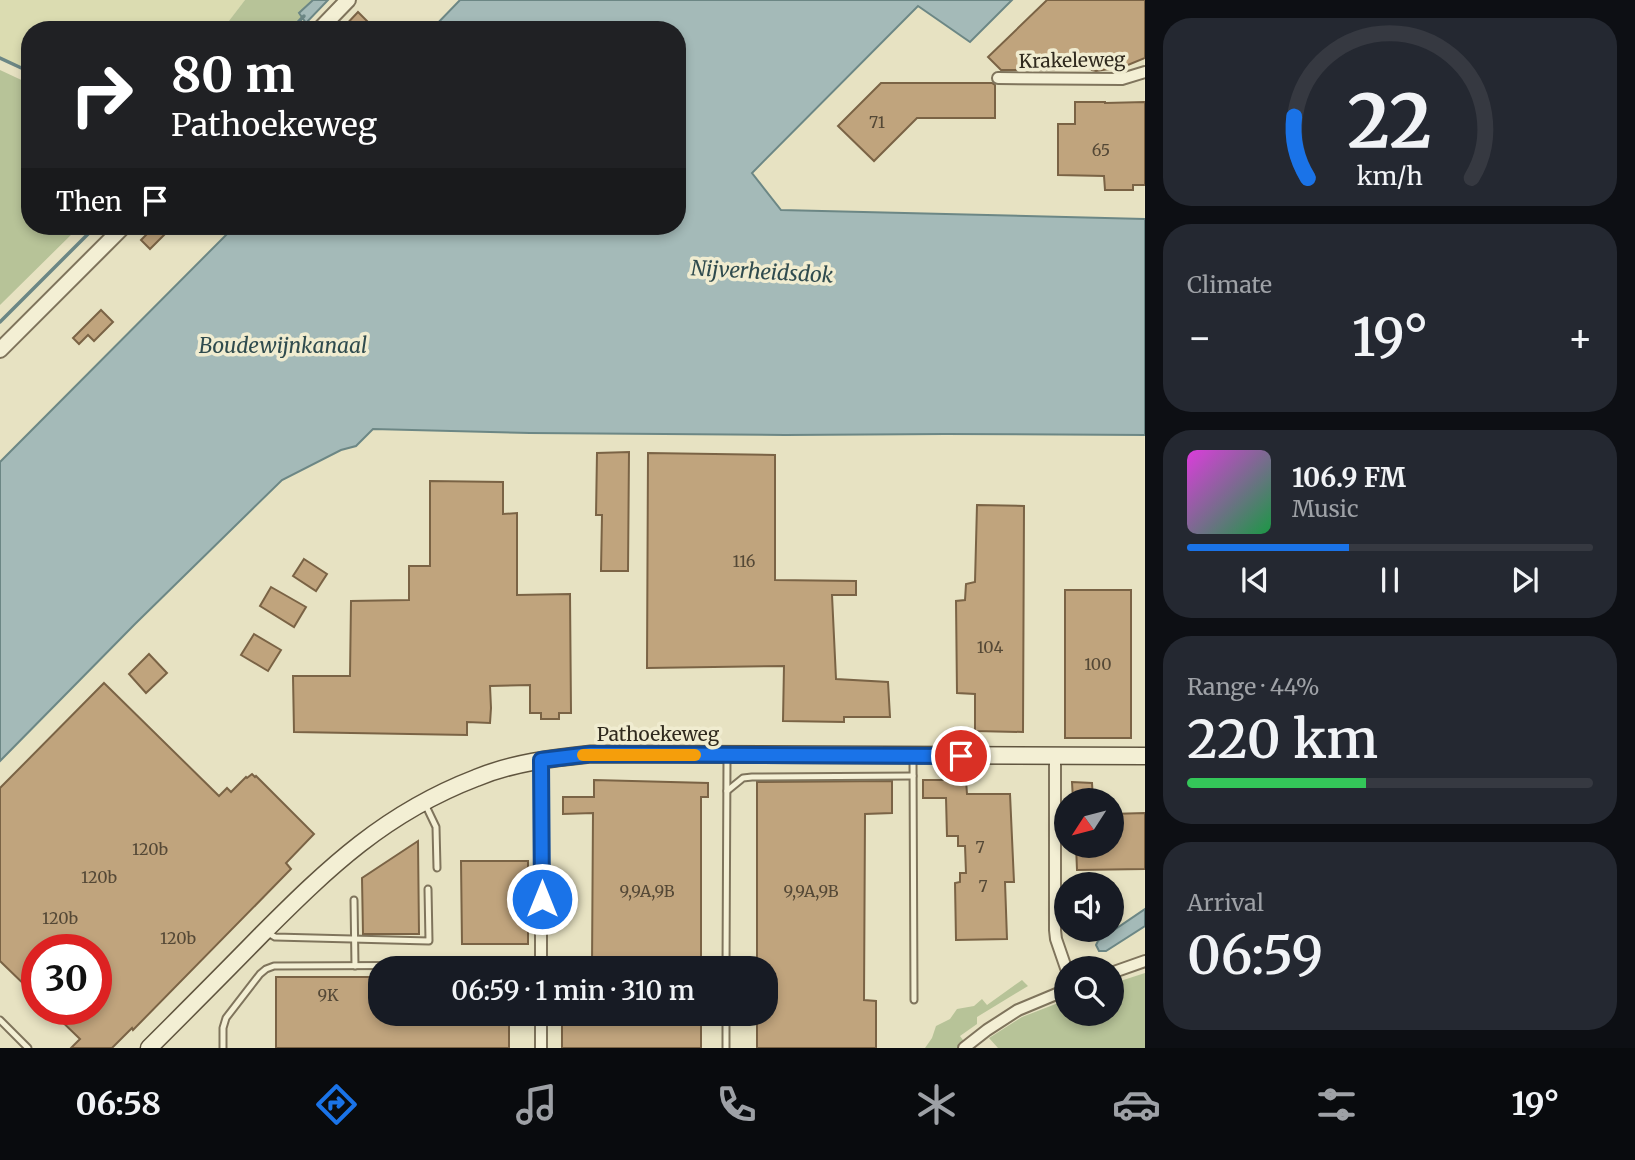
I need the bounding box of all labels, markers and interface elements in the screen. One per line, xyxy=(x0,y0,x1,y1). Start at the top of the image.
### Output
text: 80 m xyxy=(171,44,294,105)
street label: Krakeleweg xyxy=(1018,47,1126,73)
icon: right xyxy=(56,49,147,140)
text: 22 xyxy=(1348,76,1432,168)
text: Pathoekeweg xyxy=(171,105,377,145)
house number: 71 xyxy=(869,112,885,132)
house number: 65 xyxy=(1092,140,1110,160)
text: km/h xyxy=(1357,160,1423,192)
icon: arrive xyxy=(136,182,174,220)
text: Then xyxy=(56,185,122,218)
water label: Nijverheidsdok xyxy=(690,254,834,289)
text: Climate xyxy=(1187,270,1272,299)
text: 19° xyxy=(1352,305,1428,370)
text: − xyxy=(1187,314,1212,361)
text: + xyxy=(1568,314,1593,361)
water label: Boudewijnkanaal xyxy=(199,332,367,359)
text: 106.9 FM xyxy=(1292,461,1406,494)
text: Music xyxy=(1292,494,1359,523)
house number: 116 xyxy=(732,551,756,571)
icon: previous xyxy=(1236,561,1274,599)
icon: pause xyxy=(1371,561,1409,599)
icon: next xyxy=(1506,561,1544,599)
house number: 104 xyxy=(977,637,1003,657)
house number: 100 xyxy=(1084,654,1112,674)
text: Range · 44% xyxy=(1187,672,1320,701)
text: 220 km xyxy=(1187,707,1378,772)
street label: Pathoekeweg xyxy=(597,722,720,746)
pin xyxy=(931,726,991,786)
icon: arrive xyxy=(942,737,980,775)
north arrow xyxy=(1054,788,1124,858)
map controls xyxy=(1054,788,1124,1026)
house number: 7 xyxy=(975,837,985,857)
house number: 120b xyxy=(132,839,168,859)
position arrow xyxy=(505,862,579,936)
house number: 120b xyxy=(81,867,117,887)
button: sound xyxy=(1054,872,1124,942)
house number: 7 xyxy=(978,876,988,896)
house number: 9,9A,9B xyxy=(620,881,675,901)
house number: 9,9A,9B xyxy=(784,881,839,901)
text: Arrival xyxy=(1187,888,1264,917)
house number: 120b xyxy=(42,908,78,928)
text: 06:59 xyxy=(1187,923,1323,988)
house number: 120b xyxy=(160,928,196,948)
speed limit sign: 30 xyxy=(21,934,112,1025)
button: search xyxy=(1054,956,1124,1026)
text: 06:59 · 1 min · 310 m xyxy=(451,974,695,1007)
house number: 9K xyxy=(318,985,339,1005)
icon: directions xyxy=(312,1080,361,1129)
icon: music xyxy=(512,1080,561,1129)
icon: phone xyxy=(712,1080,761,1129)
icon: climate xyxy=(912,1080,961,1129)
icon: car xyxy=(1112,1080,1161,1129)
icon: filters xyxy=(1312,1080,1361,1129)
text: 06:58 xyxy=(75,1084,161,1124)
text: 19° xyxy=(1511,1084,1559,1124)

